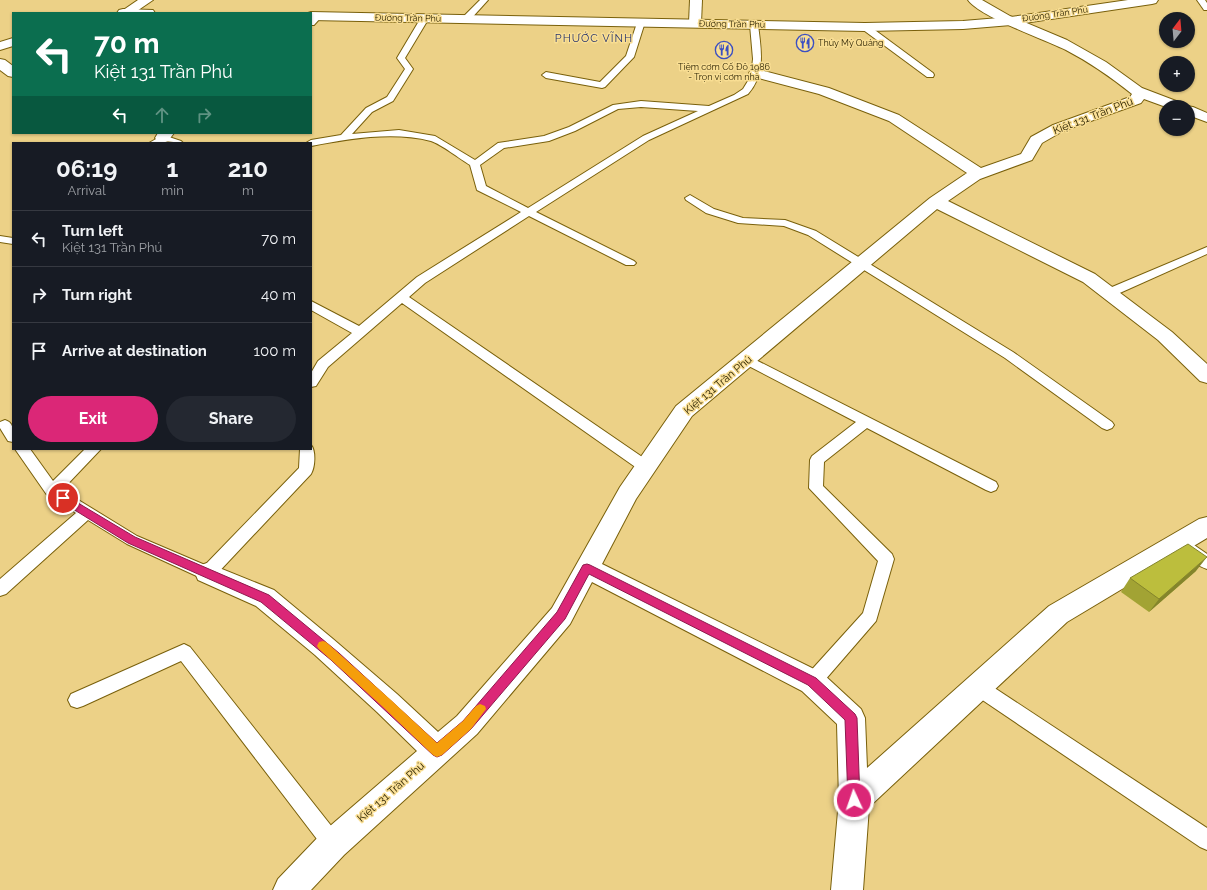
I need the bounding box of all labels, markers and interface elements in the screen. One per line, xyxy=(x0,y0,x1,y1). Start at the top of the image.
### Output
street label: Đường Trần Phú xyxy=(1021,4,1089,24)
street label: Đường Trần Phú xyxy=(375,12,441,24)
north arrow xyxy=(1159,12,1195,48)
map controls xyxy=(1159,12,1195,136)
street label: Đường Trần Phú xyxy=(699,18,765,30)
text: 70 m xyxy=(94,27,160,60)
icon: left xyxy=(28,28,80,80)
district label: PHƯỚC VĨNH xyxy=(555,31,633,45)
restaurant icon: Thúy Mỳ Quảng xyxy=(795,33,815,53)
place label: Thúy Mỳ Quảng xyxy=(818,38,884,48)
restaurant icon: Tiệm cơm Cố Đô 1986 - Trọn vị cơm nhà xyxy=(714,40,734,60)
button: + xyxy=(1159,56,1195,92)
text: Kiệt 131 Trần Phú xyxy=(94,61,233,82)
place label: Tiệm cơm Cố Đô 1986 - Trọn vị cơm nhà xyxy=(678,62,771,82)
street label: Kiệt 131 Trần Phú xyxy=(1051,95,1135,137)
button: − xyxy=(1159,100,1195,136)
icon: left xyxy=(109,104,131,126)
icon: ahead xyxy=(151,104,173,126)
icon: right xyxy=(193,104,215,126)
text: 06:19 xyxy=(56,154,117,183)
text: 1 xyxy=(167,154,178,183)
text: 210 xyxy=(228,154,268,183)
text: Arrival xyxy=(68,183,106,198)
text: min xyxy=(161,183,184,198)
text: m xyxy=(242,183,254,198)
text: Turn left xyxy=(62,222,123,240)
icon: left xyxy=(28,228,50,250)
text: 70 m xyxy=(261,230,296,248)
text: Kiệt 131 Trần Phú xyxy=(62,240,162,255)
icon: right xyxy=(28,284,50,306)
text: Turn right xyxy=(62,286,132,304)
text: 40 m xyxy=(261,286,296,304)
icon: arrive xyxy=(28,340,50,362)
text: Arrive at destination xyxy=(62,342,207,360)
text: 100 m xyxy=(254,342,296,360)
street label: Kiệt 131 Trần Phú xyxy=(681,353,755,417)
button: Exit xyxy=(28,396,158,442)
button: Share xyxy=(166,396,296,442)
pin xyxy=(46,481,80,515)
icon: arrive xyxy=(52,487,74,509)
street label: Kiệt 131 Trần Phú xyxy=(355,759,427,825)
position arrow xyxy=(833,779,875,821)

